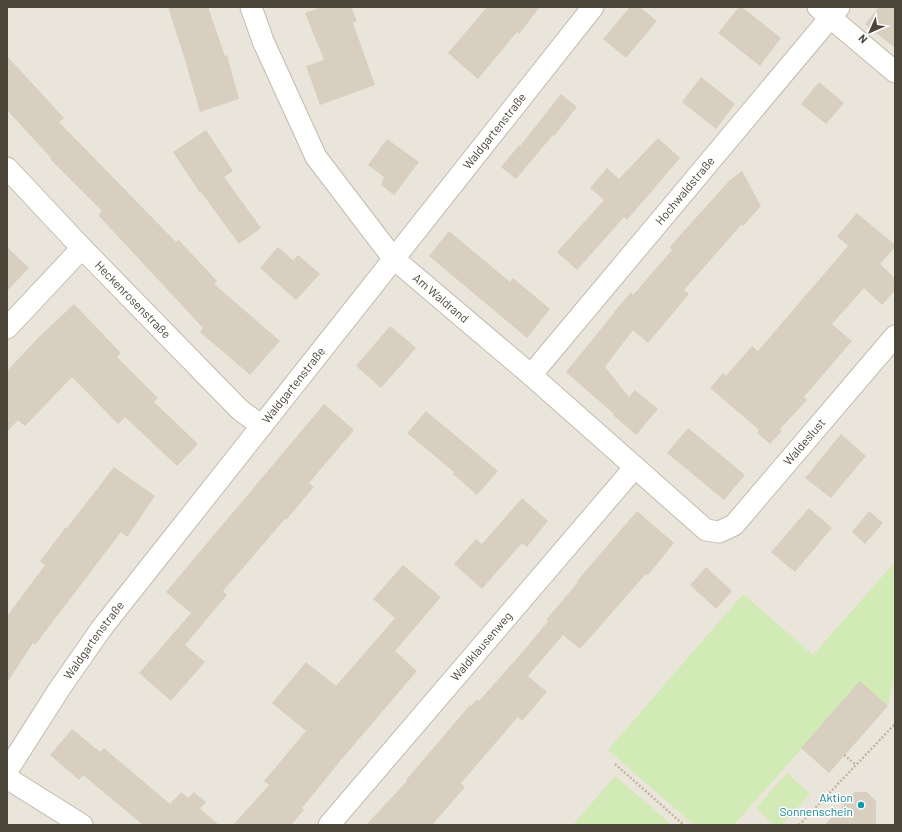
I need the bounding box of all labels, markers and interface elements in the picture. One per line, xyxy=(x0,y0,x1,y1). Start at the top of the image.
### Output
north arrow xyxy=(850,12,890,52)
text: N xyxy=(855,32,870,47)
street label: Waldgartenstraße xyxy=(460,90,528,172)
street label: Hochwaldstraße xyxy=(652,153,717,227)
street label: Heckenrosenstraße xyxy=(92,258,174,341)
street label: Am Waldrand xyxy=(411,270,472,325)
street label: Waldgartenstraße xyxy=(259,344,327,426)
street label: Waldeslust xyxy=(780,415,828,468)
street label: Waldgartenstraße xyxy=(60,598,126,682)
street label: Waldklausenweg xyxy=(447,608,514,683)
place label: Aktion Sonnenschein xyxy=(779,790,853,818)
marker: Aktion Sonnenschein xyxy=(856,800,866,810)

